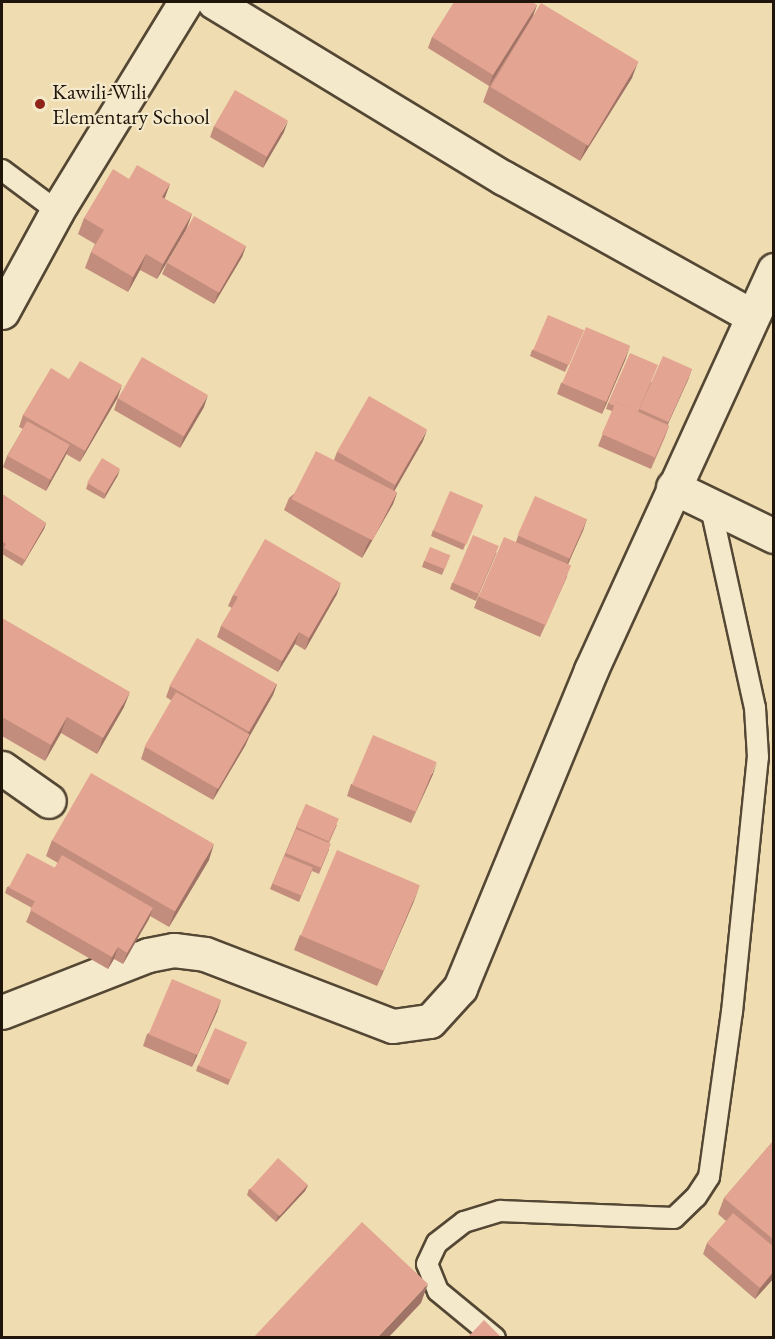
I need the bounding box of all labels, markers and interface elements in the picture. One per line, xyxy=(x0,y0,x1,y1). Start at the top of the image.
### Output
place label: Kawili-Wili Elementary School xyxy=(52,78,210,130)
marker: Kawili-Wili Elementary School xyxy=(33,97,47,111)

